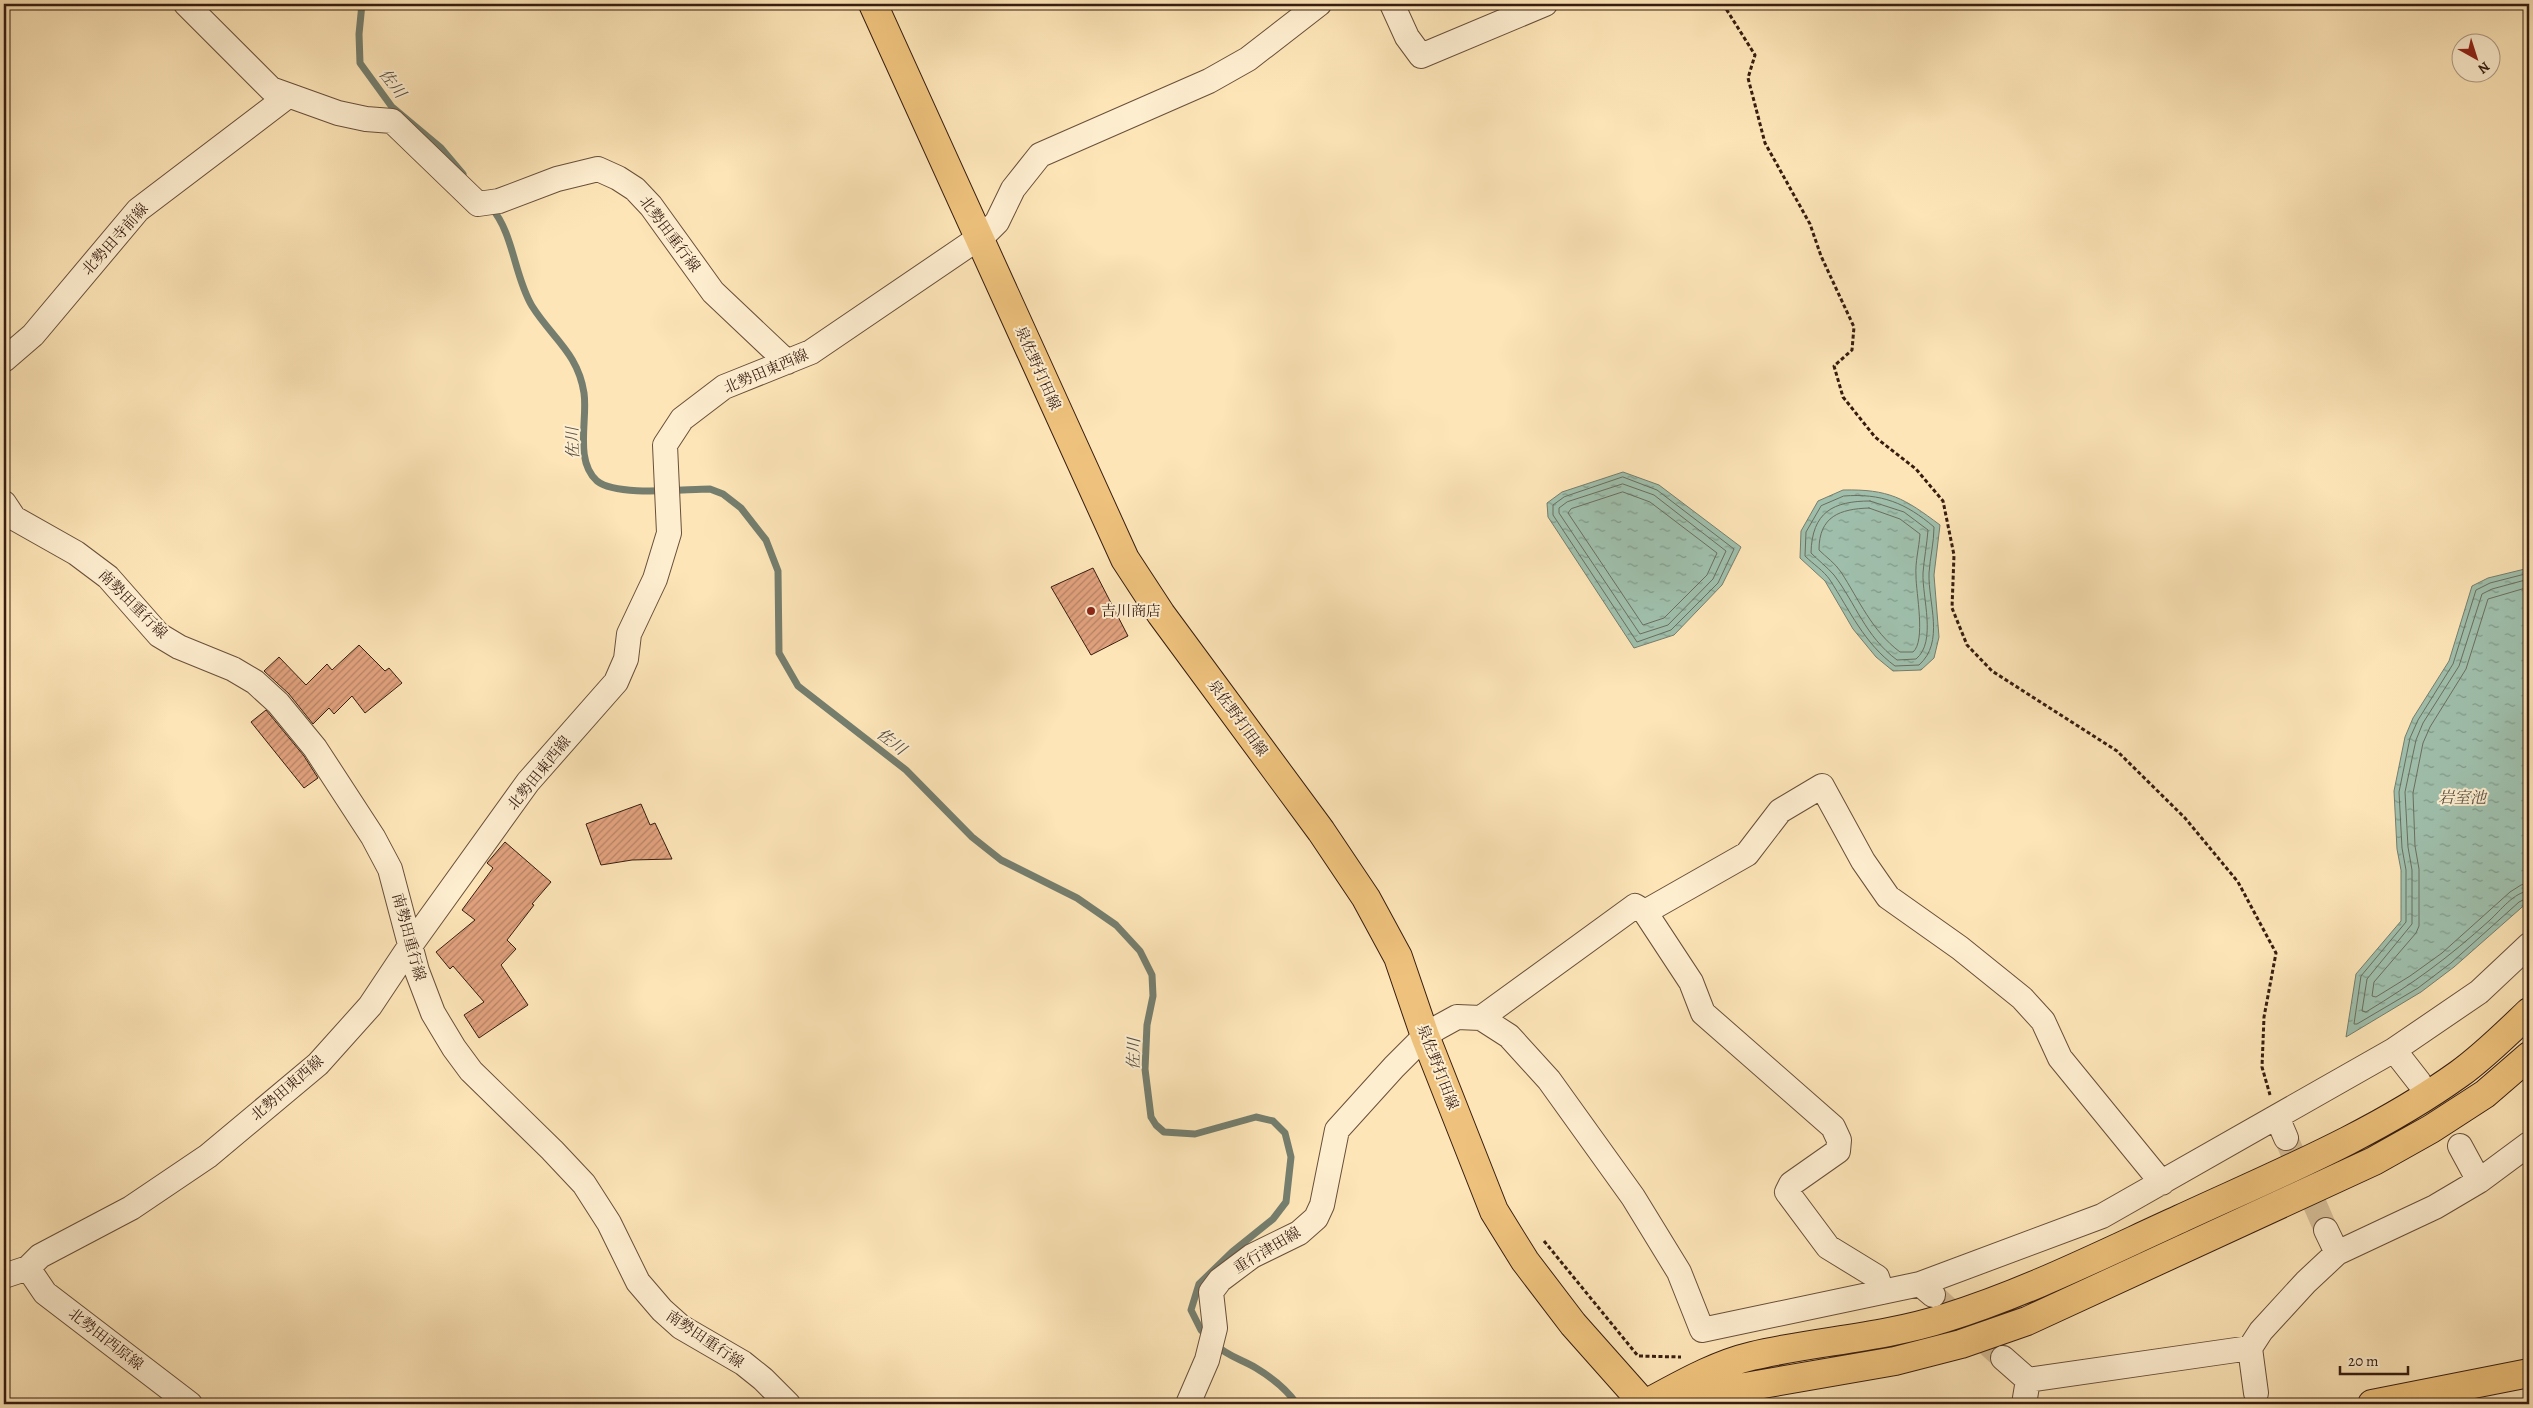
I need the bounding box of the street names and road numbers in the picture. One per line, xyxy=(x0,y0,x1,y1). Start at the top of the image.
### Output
street label: 北勢田重行線 xyxy=(635,192,705,276)
street label: 北勢田寺前線 xyxy=(77,199,153,279)
street label: 泉佐野打田線 xyxy=(1011,323,1065,413)
street label: 北勢田東西線 xyxy=(721,344,811,398)
street label: 南勢田重行線 xyxy=(94,565,172,643)
street label: 泉佐野打田線 xyxy=(1203,676,1273,760)
street label: 北勢田東西線 xyxy=(503,732,575,814)
street label: 南勢田重行線 xyxy=(388,891,430,983)
street label: 泉佐野打田線 xyxy=(1413,1021,1463,1113)
street label: 北勢田東西線 xyxy=(246,1051,328,1125)
street label: 重行津田線 xyxy=(1230,1222,1304,1278)
street label: 北勢田西原線 xyxy=(64,1303,148,1375)
street label: 南勢田重行線 xyxy=(662,1306,748,1372)

